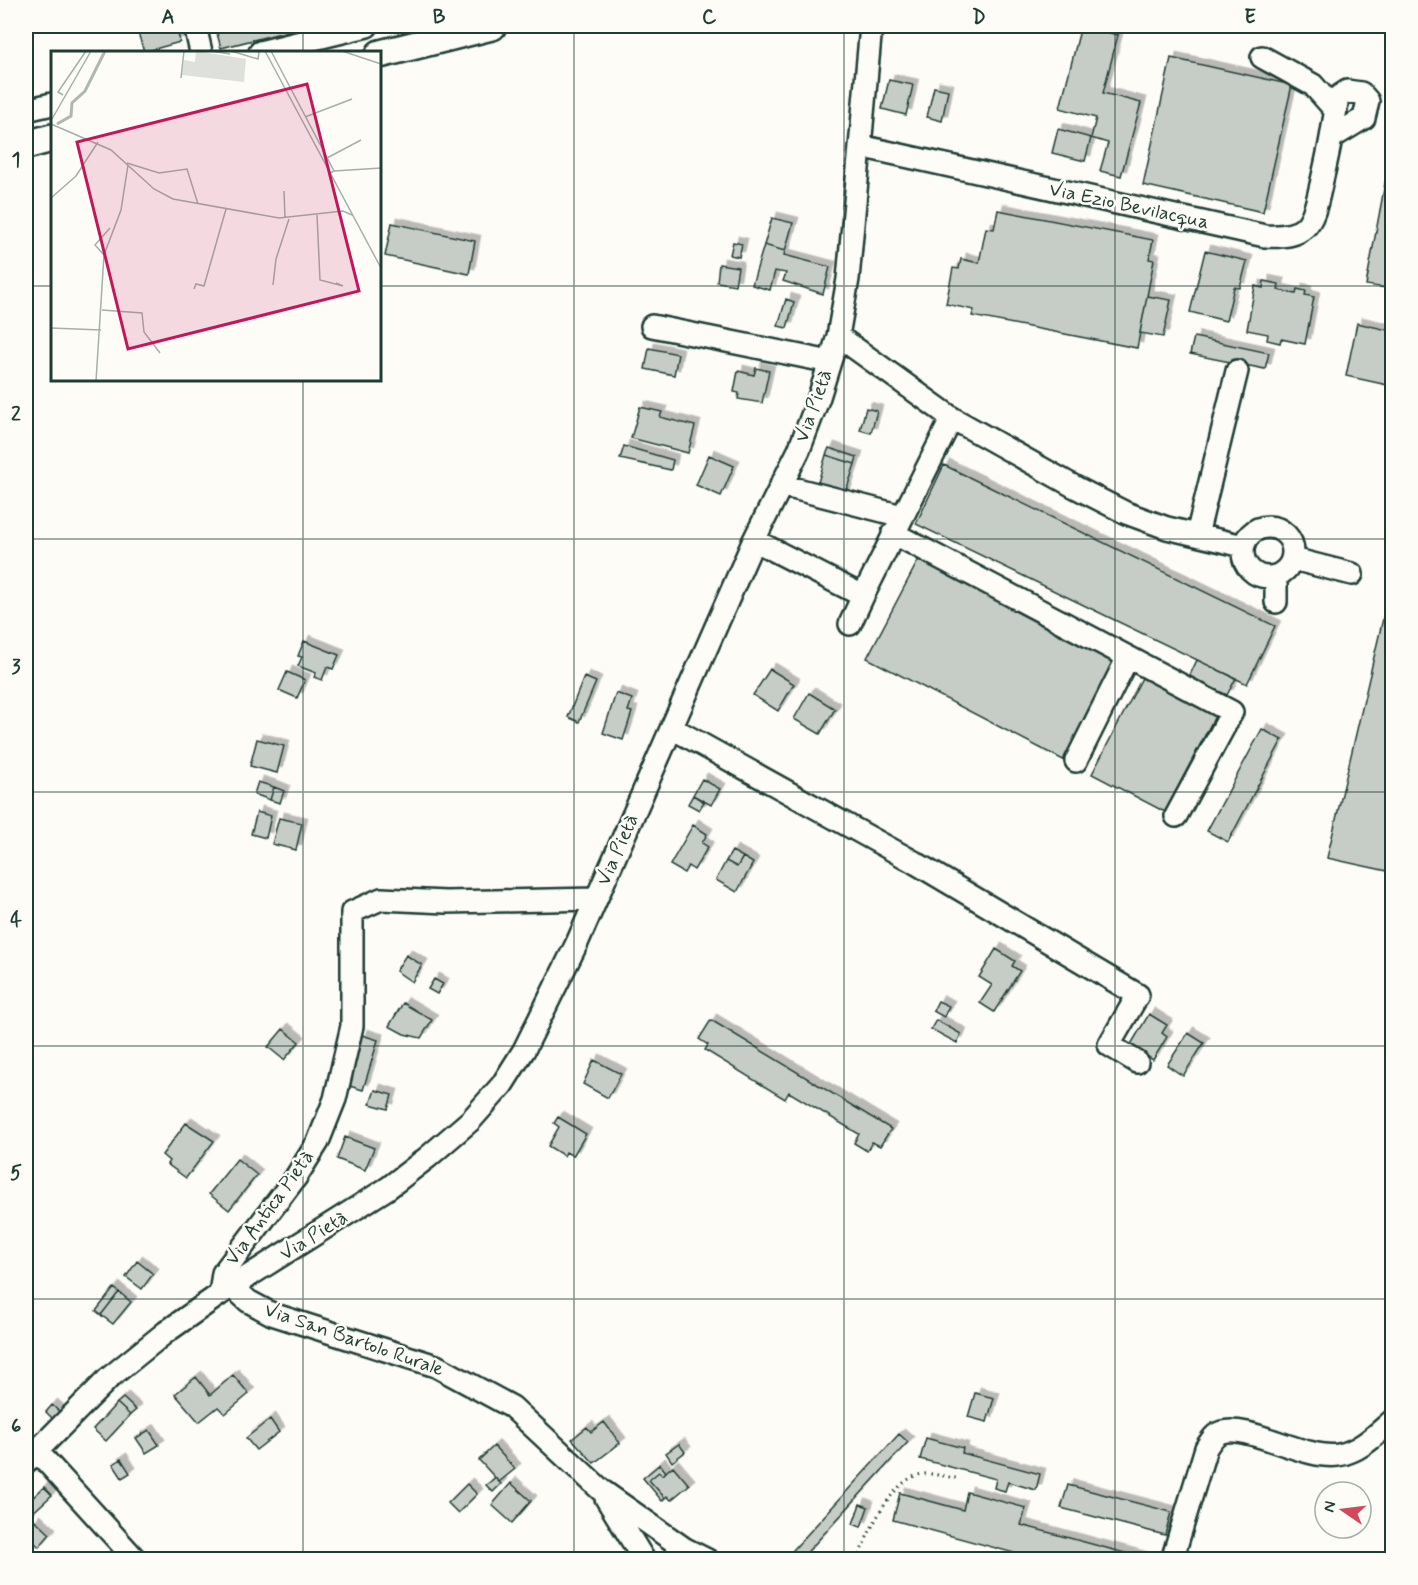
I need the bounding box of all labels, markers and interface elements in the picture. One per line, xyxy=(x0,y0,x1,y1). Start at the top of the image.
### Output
text: A xyxy=(161,4,175,31)
text: B xyxy=(433,4,446,31)
text: C xyxy=(702,4,717,31)
text: D xyxy=(972,4,986,31)
text: E xyxy=(1244,4,1256,31)
inset map xyxy=(51,51,381,381)
text: 1 xyxy=(12,147,20,174)
street label: Via Ezio Bevilacqua xyxy=(1047,176,1211,236)
street label: Via Pietà xyxy=(788,366,840,446)
text: 2 xyxy=(11,401,21,428)
text: 3 xyxy=(11,654,21,681)
street label: Via Pietà xyxy=(590,810,646,890)
text: 4 xyxy=(10,907,22,934)
street label: Via Antica Pietà xyxy=(219,1145,321,1271)
text: 5 xyxy=(10,1160,22,1187)
street label: Via Pietà xyxy=(275,1205,353,1267)
street label: Via San Bartolo Rurale xyxy=(261,1297,447,1383)
text: 6 xyxy=(11,1413,21,1440)
north arrow xyxy=(1313,1480,1373,1540)
text: N xyxy=(1318,1499,1341,1514)

